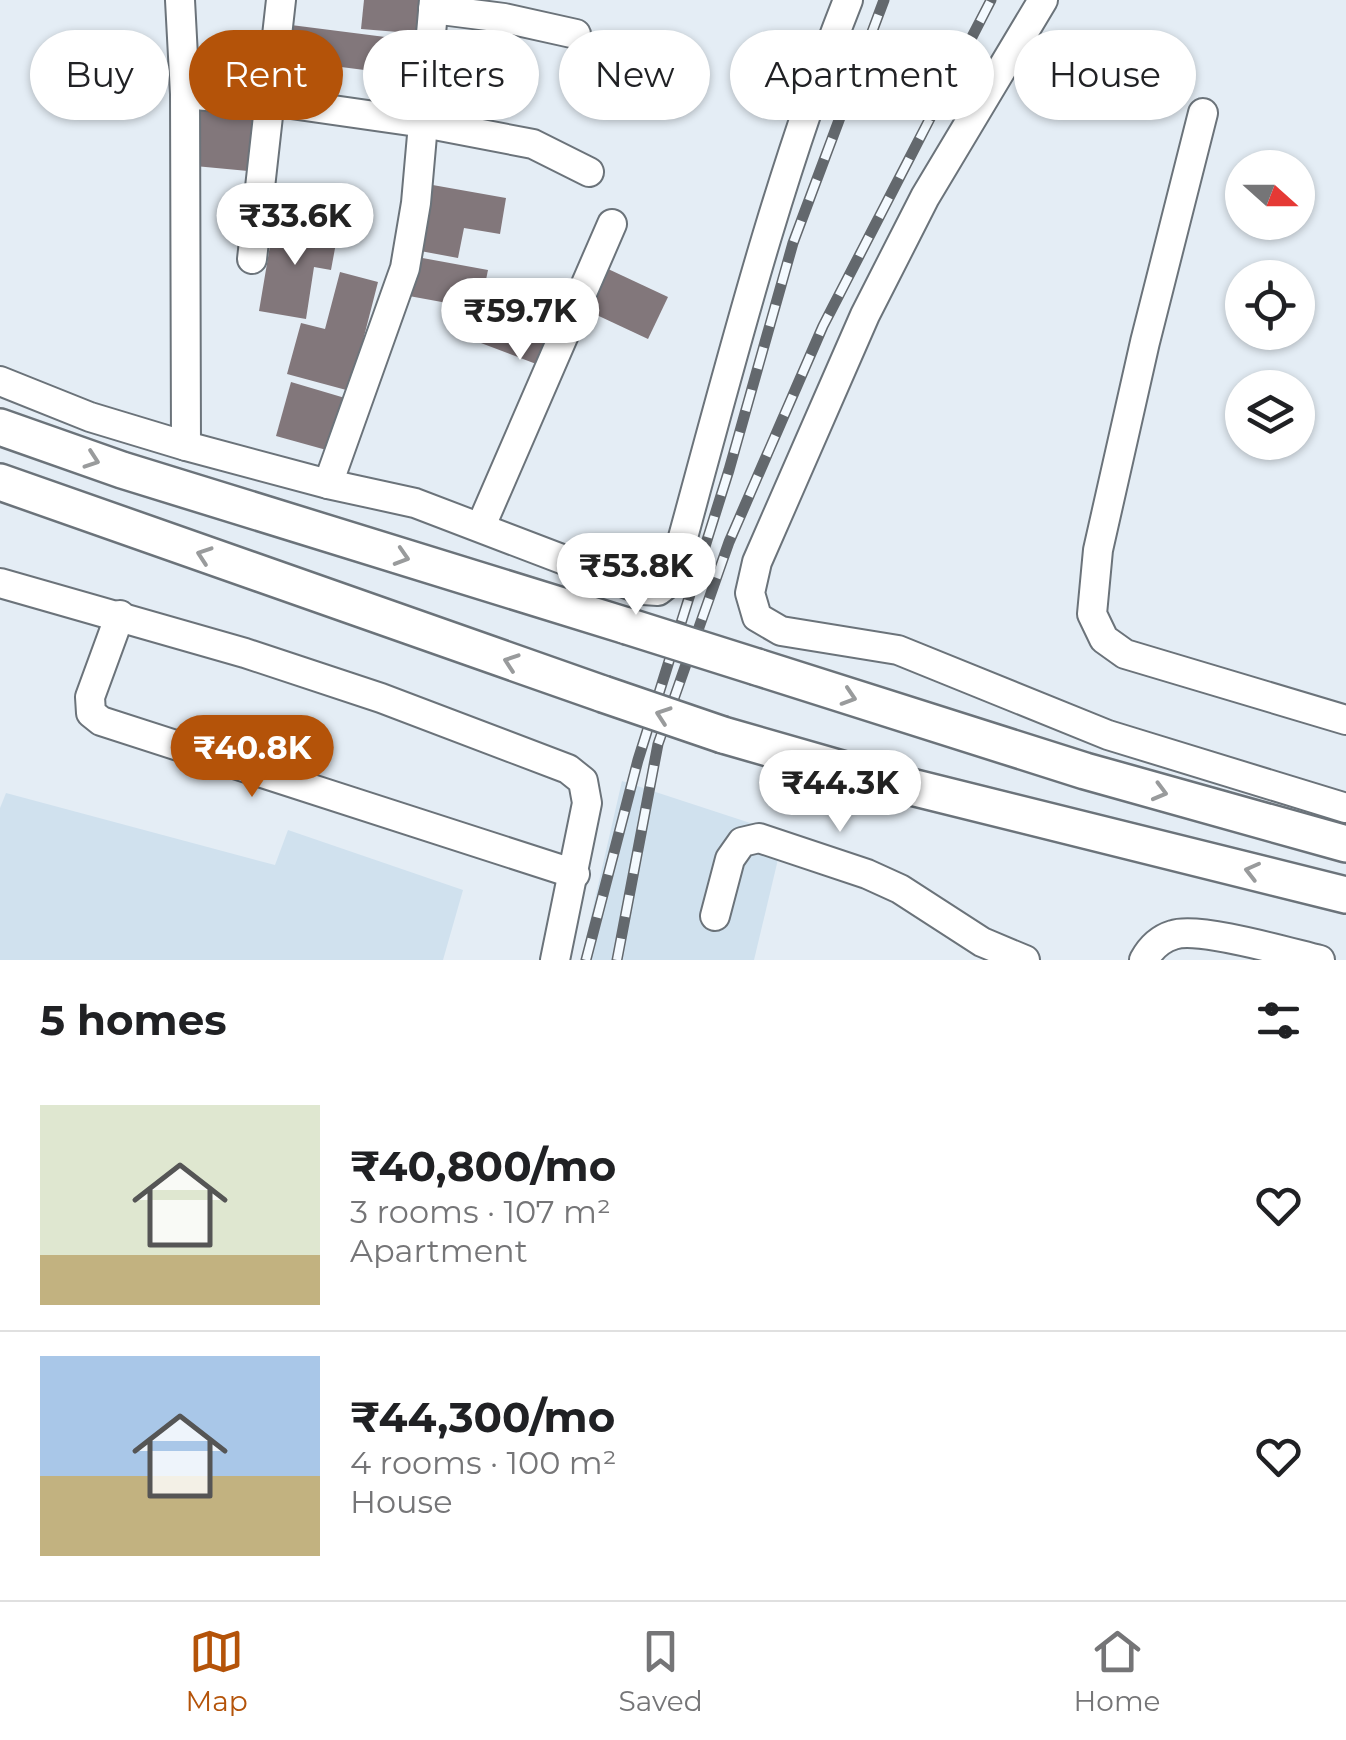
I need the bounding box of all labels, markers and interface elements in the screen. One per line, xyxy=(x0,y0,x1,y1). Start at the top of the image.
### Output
chip: Buy xyxy=(30,30,169,120)
chip: Rent xyxy=(189,30,343,120)
chip: Filters xyxy=(363,30,539,120)
chip: New xyxy=(559,30,710,120)
chip: Apartment xyxy=(730,30,994,120)
chip: House xyxy=(1014,30,1196,120)
north arrow xyxy=(1225,150,1315,240)
map controls xyxy=(1225,150,1315,460)
pin: ₹33.6K xyxy=(214,183,376,268)
text: ₹33.6K xyxy=(239,196,351,235)
button: locate xyxy=(1225,260,1315,350)
pin: ₹59.7K xyxy=(439,278,601,363)
text: ₹59.7K xyxy=(463,291,577,330)
button: layers xyxy=(1225,370,1315,460)
one-way arrow xyxy=(82,448,99,468)
pin: ₹53.8K xyxy=(555,533,717,618)
one-way arrow xyxy=(393,545,410,565)
text: ₹53.8K xyxy=(579,546,693,585)
one-way arrow xyxy=(197,547,214,567)
one-way arrow xyxy=(504,653,521,674)
one-way arrow xyxy=(840,685,857,705)
one-way arrow xyxy=(656,706,673,726)
pin: ₹40.8K xyxy=(171,715,333,800)
text: ₹40.8K xyxy=(193,728,311,767)
pin: ₹44.3K xyxy=(759,750,921,835)
text: ₹44.3K xyxy=(781,763,899,802)
one-way arrow xyxy=(1151,781,1168,802)
one-way arrow xyxy=(1243,862,1260,883)
icon: filters xyxy=(1251,993,1306,1048)
text: 5 homes xyxy=(40,994,227,1046)
text: ₹40,800/mo xyxy=(350,1140,616,1192)
icon: home xyxy=(120,1145,240,1265)
icon: heart xyxy=(1251,1178,1306,1233)
text: 3 rooms · 107 m² xyxy=(350,1192,611,1231)
text: Apartment xyxy=(350,1231,528,1270)
text: ₹44,300/mo xyxy=(350,1391,615,1443)
icon: home xyxy=(120,1396,240,1516)
icon: heart xyxy=(1251,1429,1306,1484)
text: 4 rooms · 100 m² xyxy=(350,1443,617,1482)
text: House xyxy=(350,1482,453,1521)
tab: Map xyxy=(185,1624,248,1718)
tab: Saved xyxy=(619,1624,703,1718)
tab: Home xyxy=(1074,1624,1161,1718)

